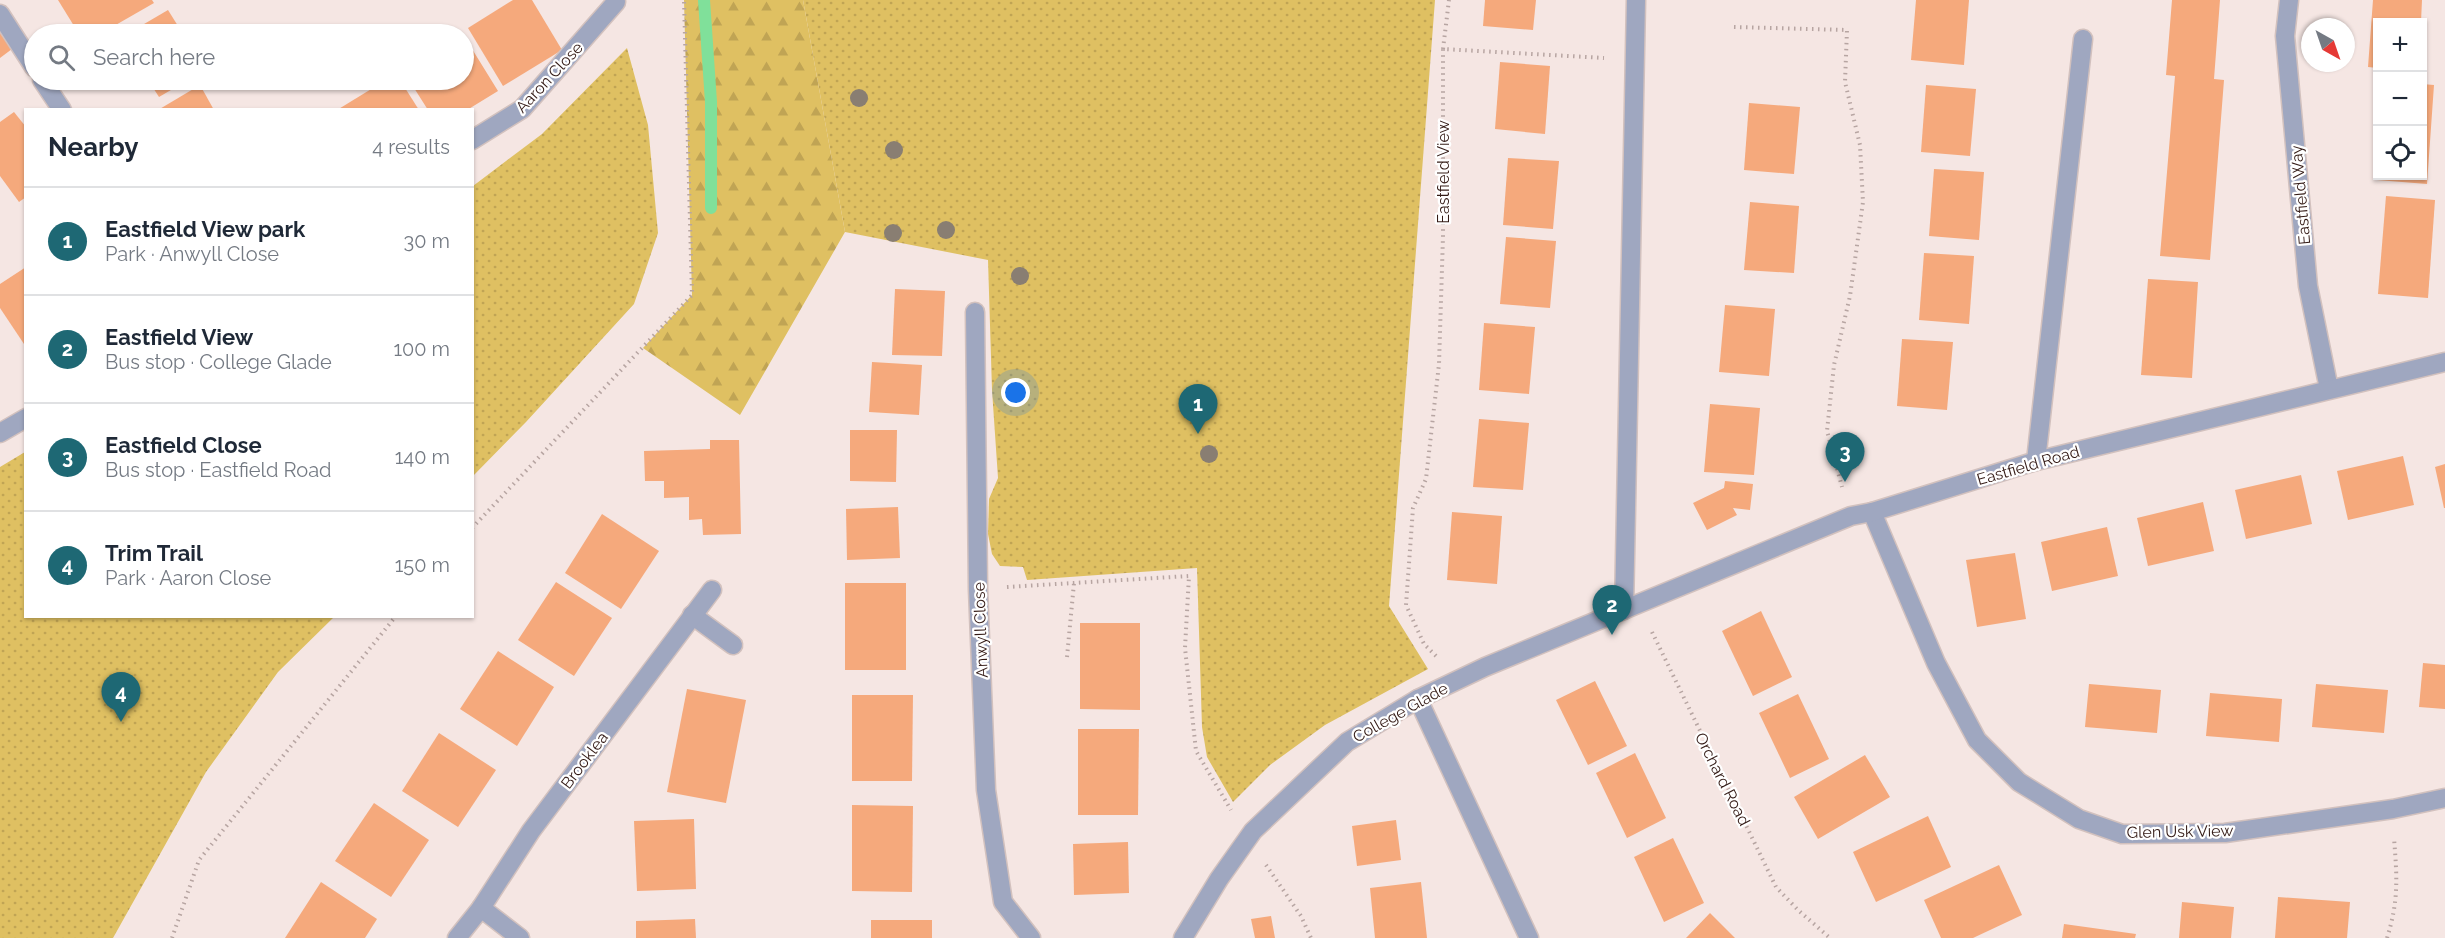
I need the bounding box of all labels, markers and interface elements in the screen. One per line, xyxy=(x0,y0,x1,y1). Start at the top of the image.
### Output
north arrow xyxy=(2301,18,2355,72)
map controls xyxy=(2373,18,2427,180)
button: + xyxy=(2373,18,2427,72)
search box xyxy=(24,24,474,90)
street label: Aaron Close xyxy=(512,38,587,117)
icon: search xyxy=(45,41,78,74)
text: Search here xyxy=(93,44,215,70)
button: − xyxy=(2373,72,2427,126)
street label: Eastfield View xyxy=(1434,120,1453,224)
button: locate xyxy=(2373,126,2427,180)
text: Nearby xyxy=(48,132,138,162)
text: 4 results xyxy=(372,135,450,159)
street label: Eastfield Way xyxy=(2287,144,2314,246)
text: Eastfield View park xyxy=(105,216,305,242)
text: 1 xyxy=(63,229,72,253)
text: 30 m xyxy=(404,229,450,253)
text: Park · Anwyll Close xyxy=(105,242,279,266)
text: Eastfield View xyxy=(105,324,253,350)
text: 2 xyxy=(62,337,73,361)
text: 100 m xyxy=(393,337,450,361)
text: Bus stop · College Glade xyxy=(105,350,332,374)
your location xyxy=(1001,378,1030,407)
pin: 1 xyxy=(1178,384,1218,434)
text: Eastfield Close xyxy=(105,432,262,458)
pin: 3 xyxy=(1826,432,1864,482)
street label: Eastfield Road xyxy=(1975,442,2082,489)
text: 3 xyxy=(62,445,73,469)
text: 140 m xyxy=(395,445,450,469)
text: Bus stop · Eastfield Road xyxy=(105,458,332,482)
text: Trim Trail xyxy=(105,540,203,566)
text: 4 xyxy=(62,553,73,577)
text: 150 m xyxy=(395,553,450,577)
text: Park · Aaron Close xyxy=(105,566,271,590)
street label: Anwyll Close xyxy=(969,582,992,678)
pin: 2 xyxy=(1592,586,1632,635)
pin: 4 xyxy=(102,672,140,722)
street label: College Glade xyxy=(1349,678,1451,746)
street label: Brooklea xyxy=(557,728,612,792)
street label: Orchard Road xyxy=(1691,729,1754,829)
street label: Glen Usk View xyxy=(2126,821,2234,842)

